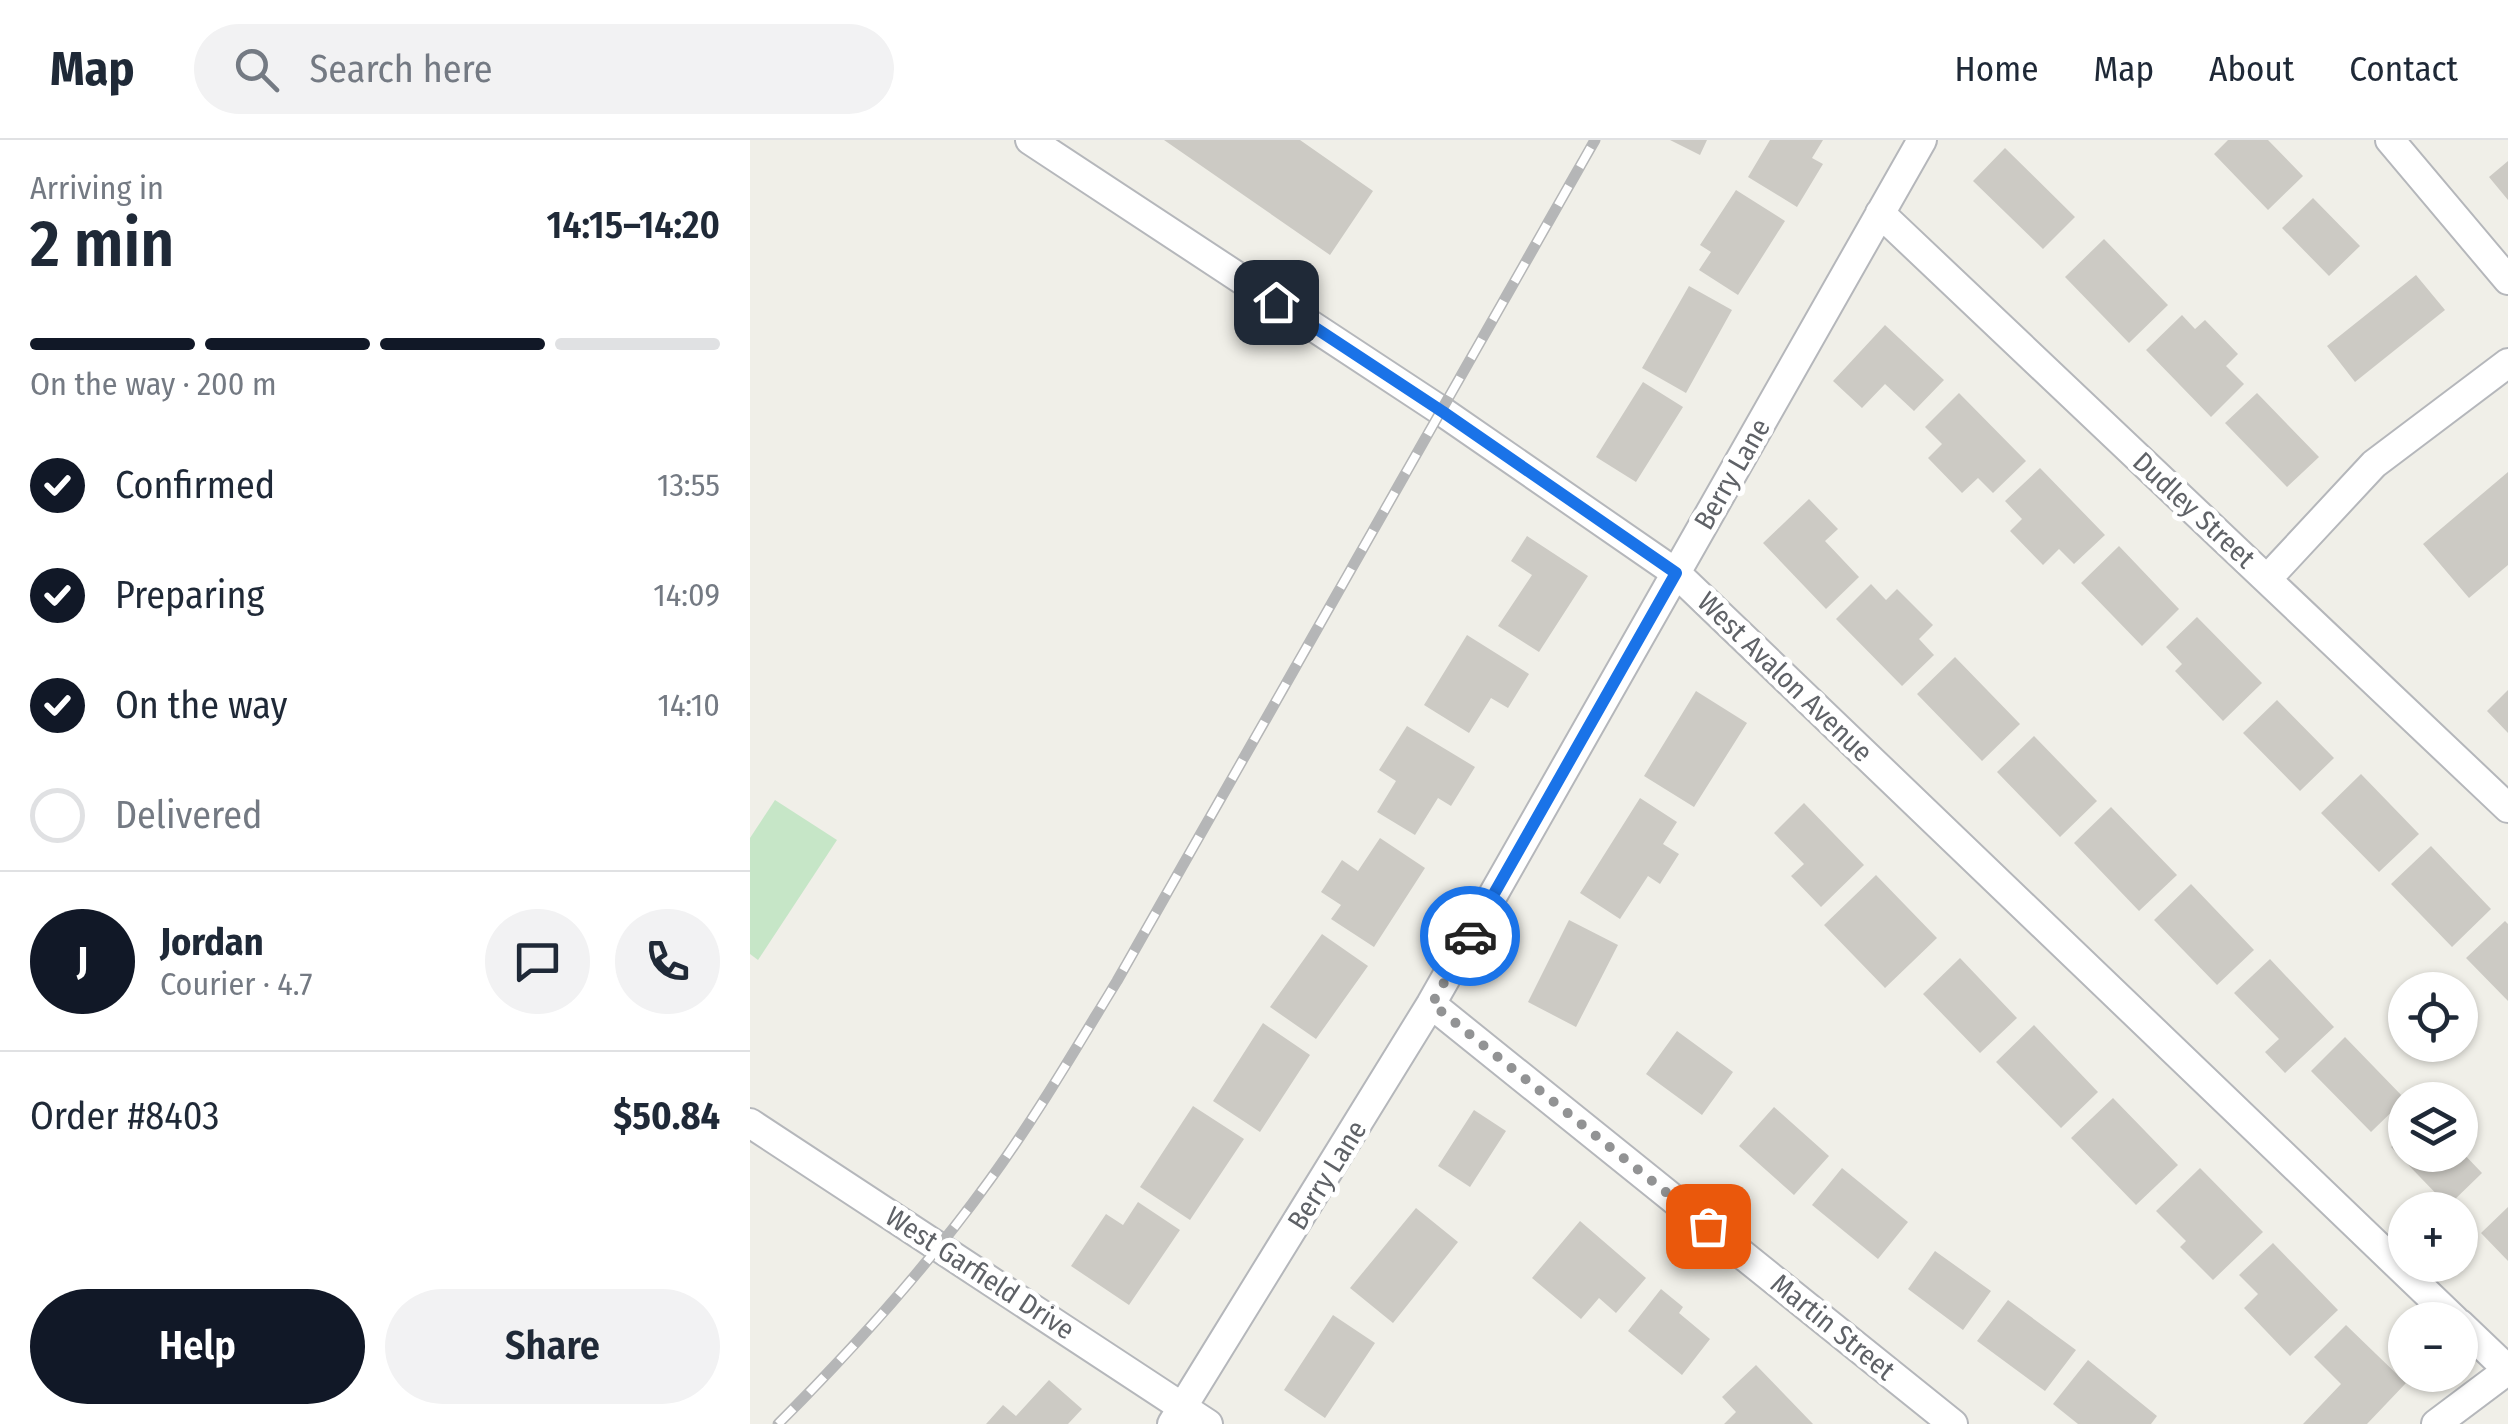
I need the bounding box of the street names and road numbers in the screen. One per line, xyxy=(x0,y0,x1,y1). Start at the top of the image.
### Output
street label: Berry Lane xyxy=(1687,413,1777,535)
street label: Dudley Street xyxy=(2126,445,2262,575)
street label: West Avalon Avenue xyxy=(1691,585,1879,769)
street label: Berry Lane xyxy=(1281,1114,1373,1236)
street label: West Garfield Drive xyxy=(879,1200,1081,1346)
street label: Martin Street xyxy=(1764,1267,1902,1387)

